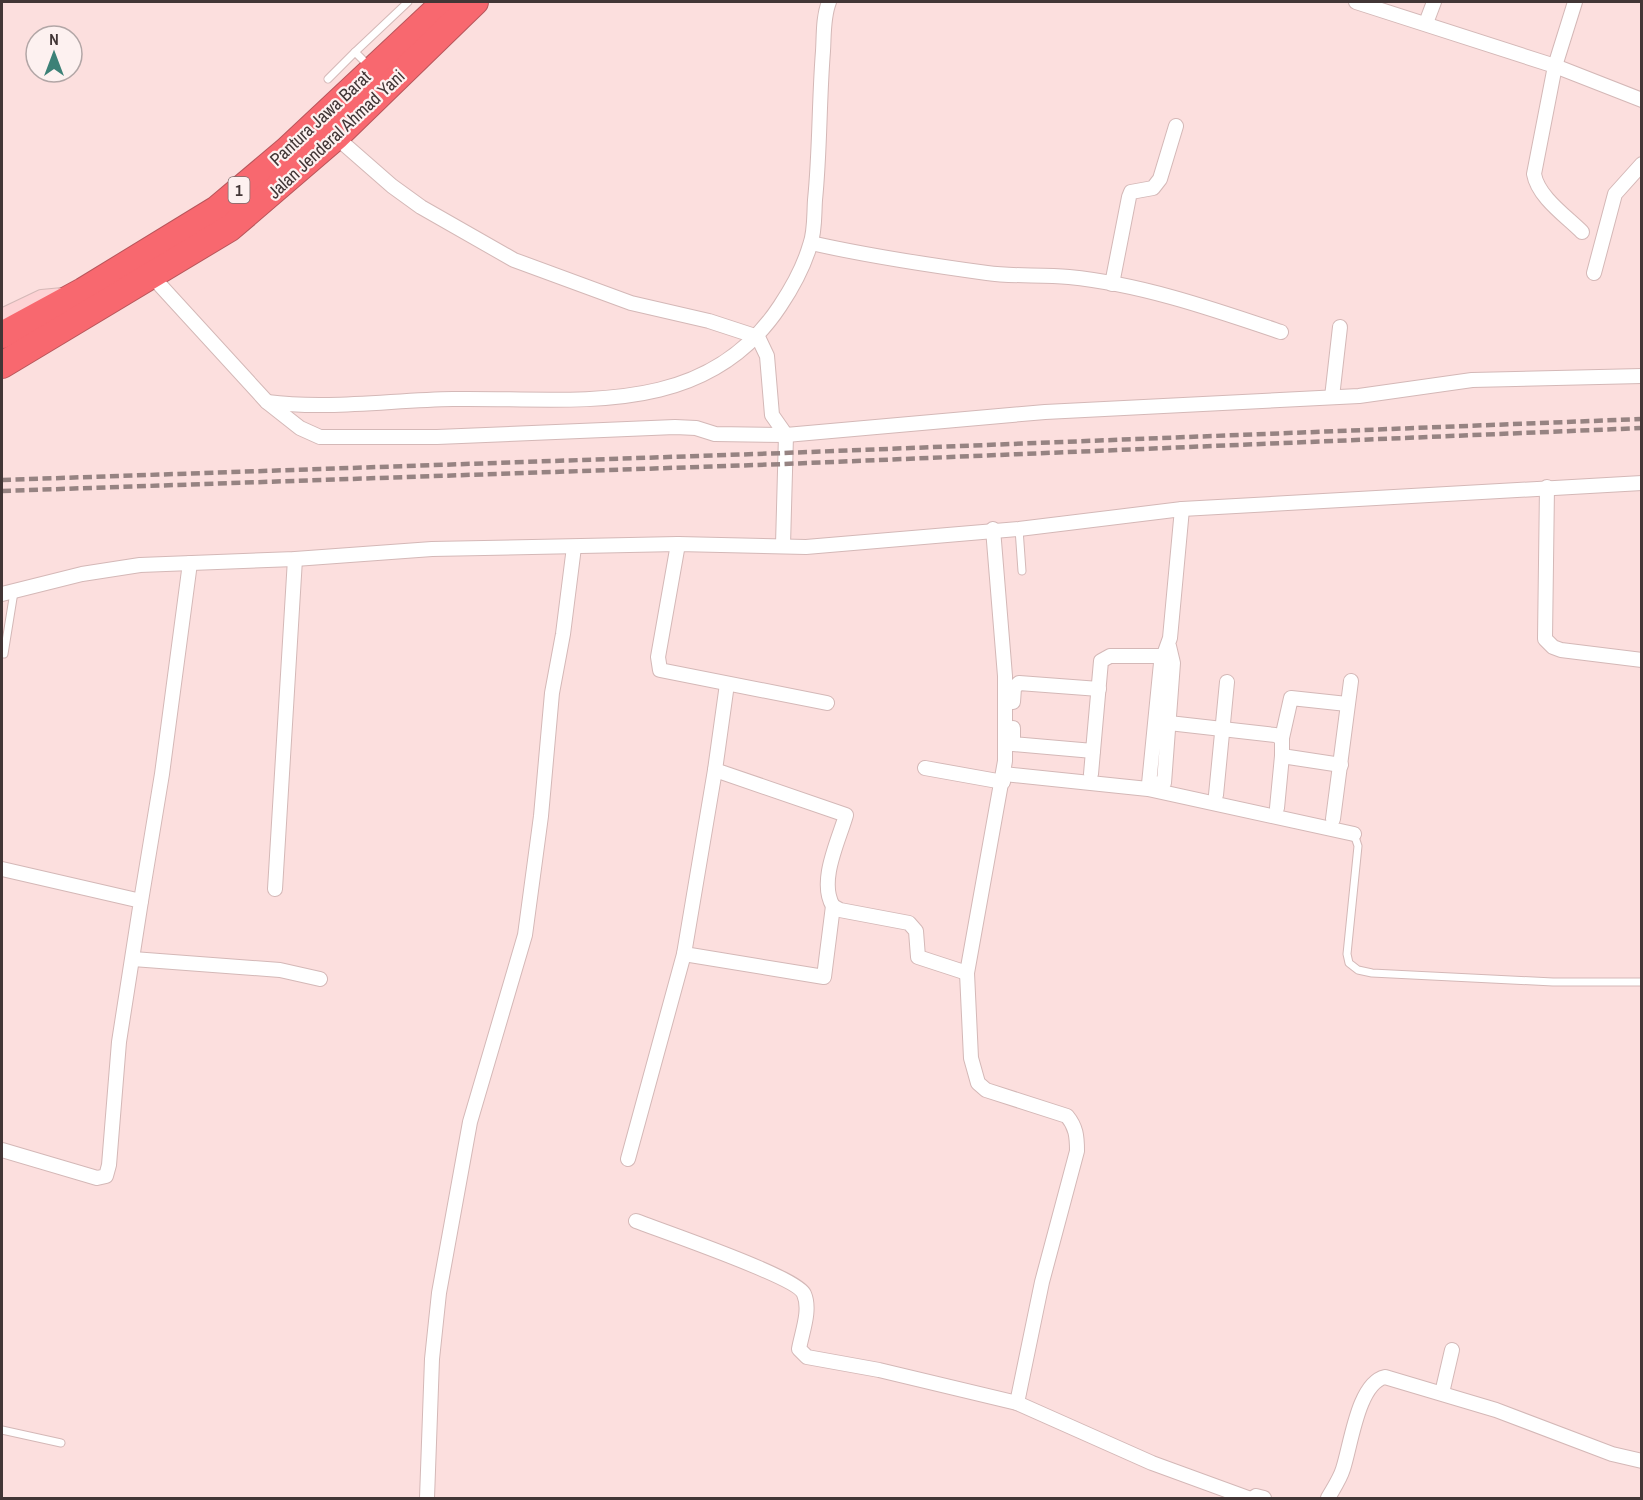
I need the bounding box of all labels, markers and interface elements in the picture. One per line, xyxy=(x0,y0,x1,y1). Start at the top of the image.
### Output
north arrow xyxy=(24,24,84,84)
text: N xyxy=(49,28,59,50)
street label: Jalan Jenderal Ahmad Yani xyxy=(262,64,410,204)
street label: Pantura Jawa Barat xyxy=(264,65,376,171)
road number: 1 xyxy=(228,177,250,203)

